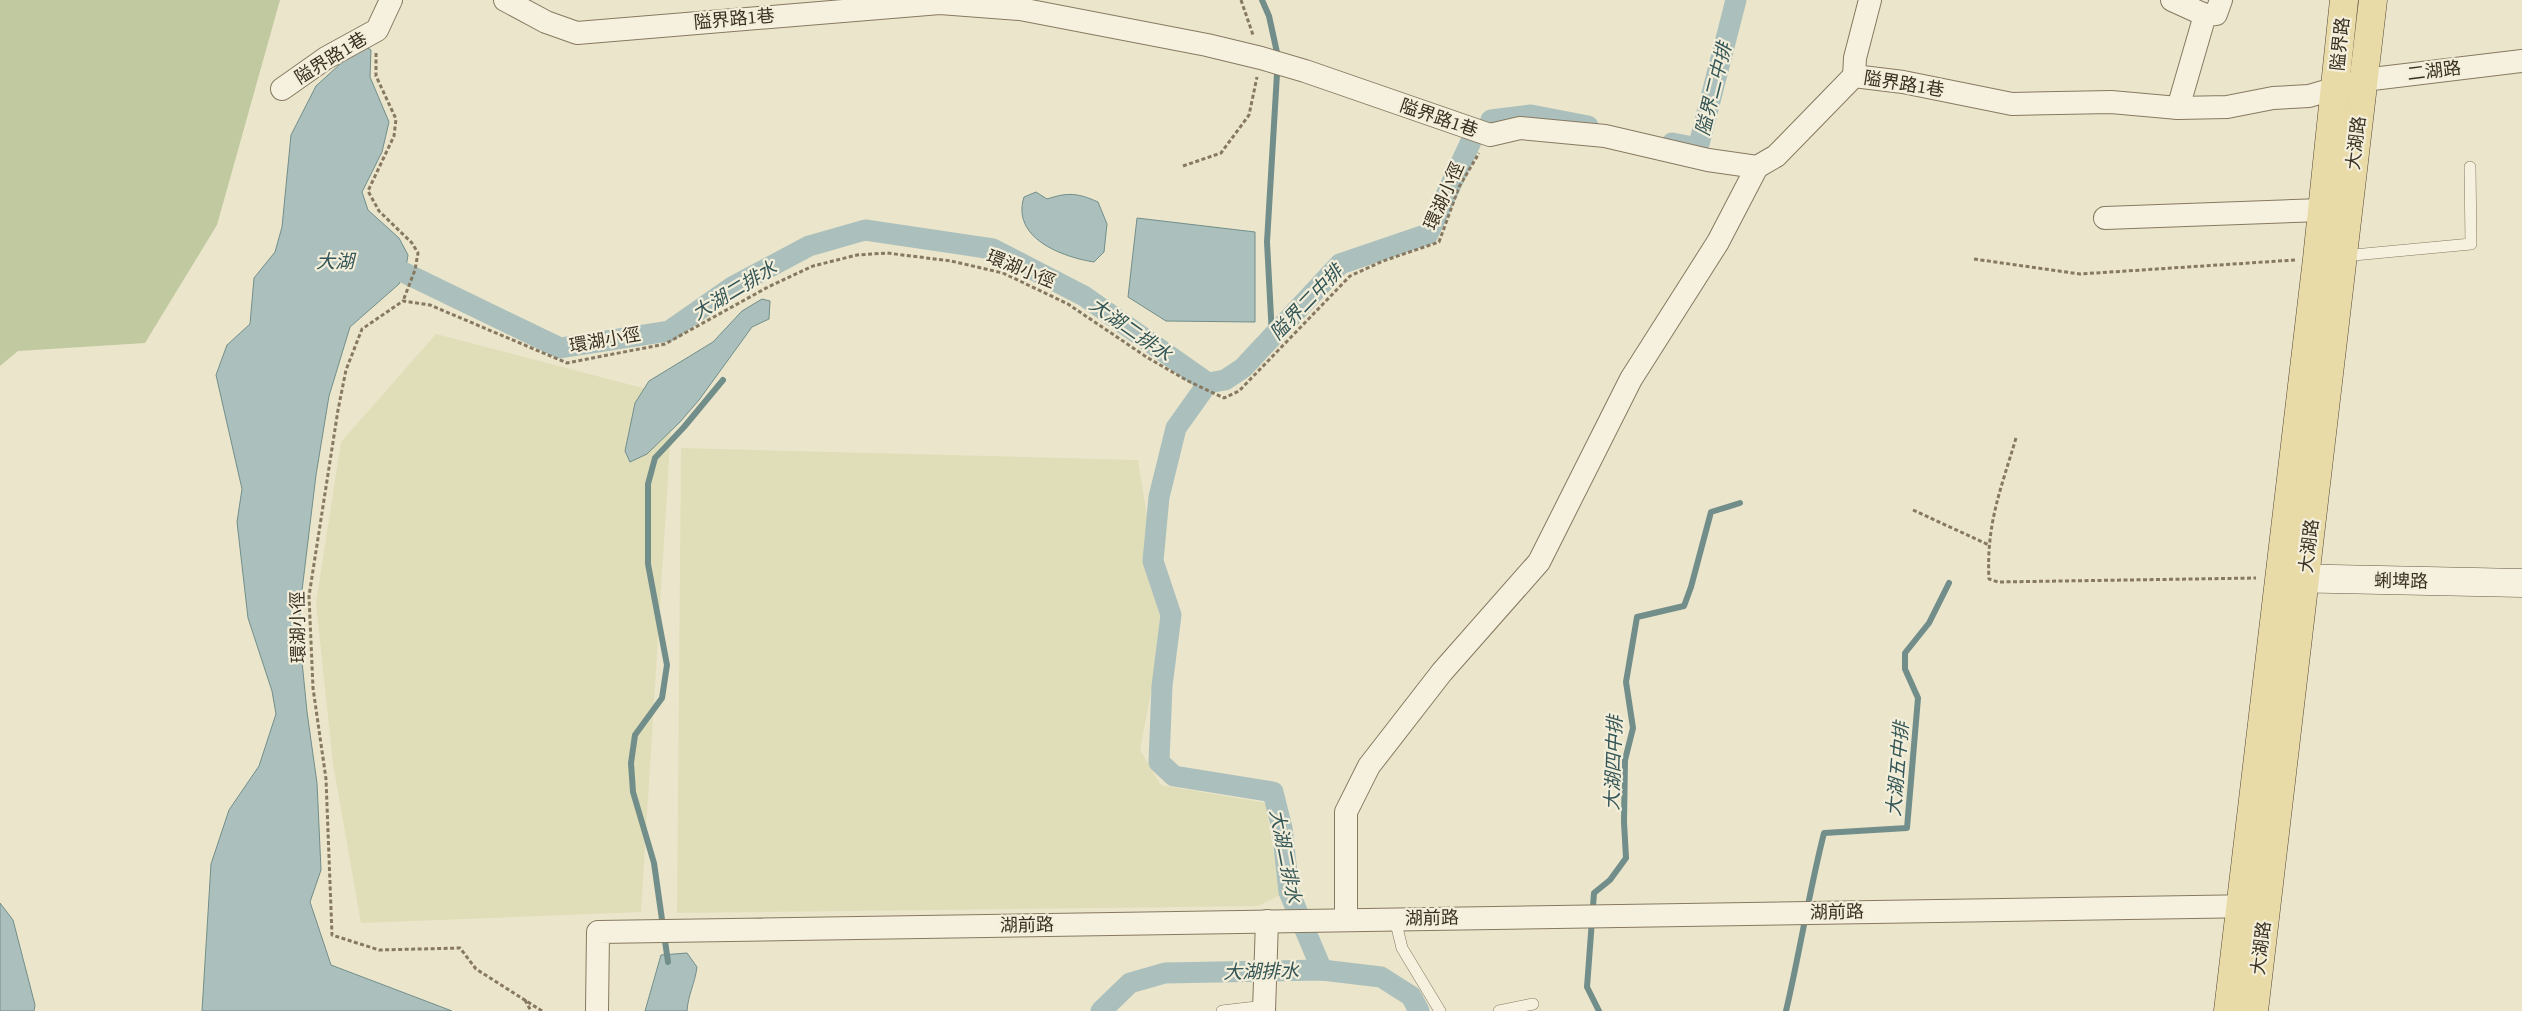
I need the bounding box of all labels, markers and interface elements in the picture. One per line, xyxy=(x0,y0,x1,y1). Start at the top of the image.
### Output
street label: 隘界路1巷 xyxy=(693,3,775,34)
street label: 隘界路 xyxy=(2324,16,2355,72)
street label: 隘界路1巷 xyxy=(290,26,372,90)
water label: 隘界二中排 xyxy=(1689,37,1738,138)
street label: 二湖路 xyxy=(2406,55,2462,86)
street label: 隘界路1巷 xyxy=(1862,65,1946,102)
street label: 隘界路1巷 xyxy=(1397,93,1482,143)
street label: 大湖路 xyxy=(2340,115,2371,171)
street label: 環湖小徑 xyxy=(1417,158,1470,234)
street label: 環湖小徑 xyxy=(983,243,1059,294)
water label: 大湖 xyxy=(316,248,357,274)
water label: 大湖二排水 xyxy=(687,254,782,326)
water label: 隘界二中排 xyxy=(1264,257,1350,345)
water label: 大湖二排水 xyxy=(1085,291,1178,367)
street label: 環湖小徑 xyxy=(567,321,643,358)
street label: 大湖路 xyxy=(2293,518,2324,574)
street label: 蜊埤路 xyxy=(2374,568,2428,593)
street label: 環湖小徑 xyxy=(284,591,311,663)
water label: 大湖四中排 xyxy=(1598,712,1628,811)
water label: 大湖五中排 xyxy=(1880,718,1914,817)
water label: 大湖二排水 xyxy=(1264,807,1308,906)
street label: 湖前路 xyxy=(1810,899,1864,924)
street label: 湖前路 xyxy=(1405,905,1459,930)
street label: 湖前路 xyxy=(1000,912,1054,937)
street label: 大湖路 xyxy=(2245,920,2276,976)
water label: 大湖排水 xyxy=(1223,957,1300,985)

